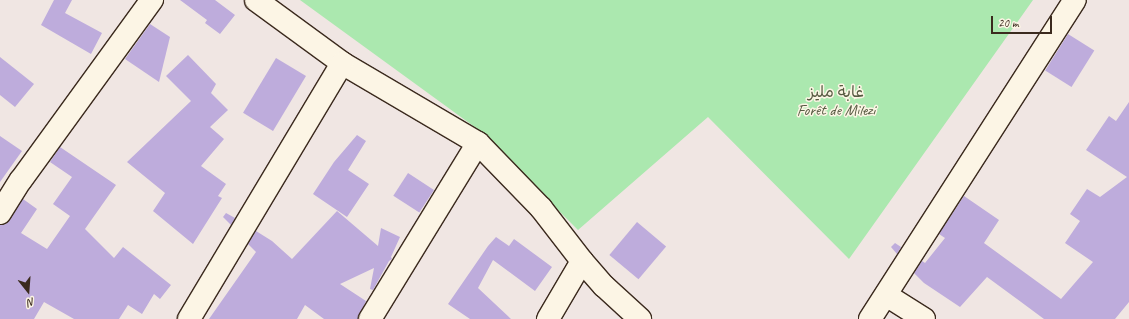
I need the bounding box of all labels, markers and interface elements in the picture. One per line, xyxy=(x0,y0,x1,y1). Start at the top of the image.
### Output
scale bar xyxy=(993,8,1054,34)
text: 20 m xyxy=(998,15,1018,31)
park label: غابة مليز Forêt de Milezi xyxy=(797,82,875,120)
north arrow xyxy=(8,271,48,311)
text: N xyxy=(26,295,37,310)

